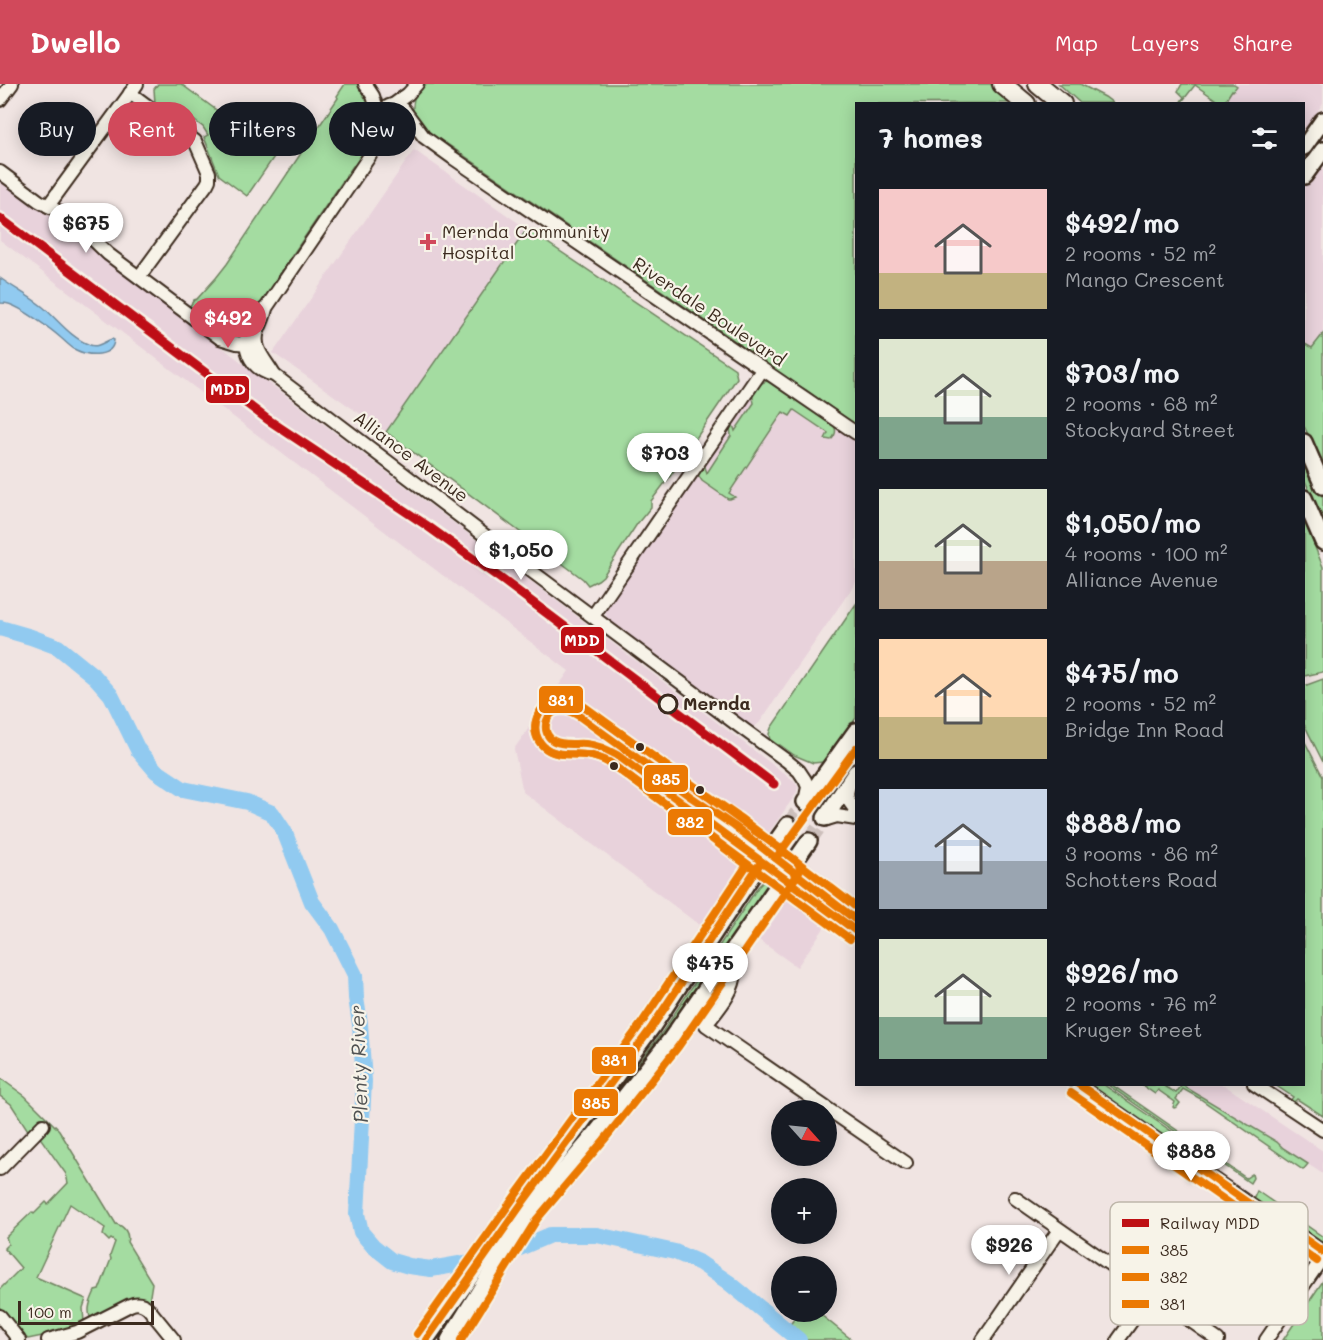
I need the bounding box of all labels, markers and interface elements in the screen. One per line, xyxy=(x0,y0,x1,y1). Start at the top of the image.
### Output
text: Dwello xyxy=(30,24,120,60)
text: Map xyxy=(1055,29,1098,56)
text: Layers xyxy=(1131,29,1200,56)
text: Share xyxy=(1233,29,1293,56)
chip: Buy xyxy=(18,102,96,156)
chip: Rent xyxy=(108,102,197,156)
chip: Filters xyxy=(209,102,317,156)
chip: New xyxy=(329,102,416,156)
text: 7 homes xyxy=(879,121,983,155)
icon: filters xyxy=(1248,122,1281,155)
pin: $675 xyxy=(50,203,122,254)
text: $492/mo xyxy=(1065,206,1179,240)
text: $675 xyxy=(62,209,110,235)
icon: home xyxy=(927,213,999,285)
place label: Mernda Community Hospital xyxy=(442,219,610,264)
marker: Mernda Community Hospital xyxy=(419,233,437,251)
text: 2 rooms · 52 m² xyxy=(1065,240,1216,266)
street label: Riverdale Boulevard xyxy=(629,251,791,371)
text: Mango Crescent xyxy=(1065,266,1225,292)
pin: $492 xyxy=(192,298,264,349)
text: $492 xyxy=(204,304,252,330)
text: $703/mo xyxy=(1065,356,1179,390)
icon: home xyxy=(927,363,999,435)
line badge: MDD xyxy=(205,375,250,404)
text: MDD xyxy=(210,378,246,399)
text: 2 rooms · 68 m² xyxy=(1065,390,1218,416)
street label: Alliance Avenue xyxy=(349,405,474,507)
text: Stockyard Street xyxy=(1065,416,1235,442)
pin: $703 xyxy=(629,433,701,484)
text: $703 xyxy=(641,439,689,465)
text: $1,050/mo xyxy=(1065,506,1201,540)
icon: home xyxy=(927,513,999,585)
pin: $1,050 xyxy=(472,530,570,581)
text: $1,050 xyxy=(489,536,553,562)
text: 4 rooms · 100 m² xyxy=(1065,540,1228,566)
text: Alliance Avenue xyxy=(1065,566,1218,592)
line badge: MDD xyxy=(560,626,605,654)
text: MDD xyxy=(564,629,600,650)
text: $475/mo xyxy=(1065,656,1179,690)
icon: home xyxy=(927,663,999,735)
line badge: 381 xyxy=(538,685,584,714)
text: 381 xyxy=(548,689,574,710)
text: 2 rooms · 52 m² xyxy=(1065,690,1216,716)
place label: Mernda xyxy=(683,691,750,715)
marker: Mernda xyxy=(658,694,678,714)
text: Bridge Inn Road xyxy=(1065,716,1224,742)
unlabelled marker xyxy=(634,741,646,753)
unlabelled marker xyxy=(608,760,620,772)
line badge: 385 xyxy=(643,764,689,793)
text: 385 xyxy=(652,768,680,789)
unlabelled marker xyxy=(694,784,706,796)
text: $888/mo xyxy=(1065,806,1181,840)
line badge: 382 xyxy=(667,808,713,836)
text: 382 xyxy=(676,811,704,832)
icon: home xyxy=(927,813,999,885)
text: 3 rooms · 86 m² xyxy=(1065,840,1218,866)
text: Schotters Road xyxy=(1065,866,1217,892)
pin: $475 xyxy=(674,943,746,994)
text: $475 xyxy=(686,949,734,975)
text: $926/mo xyxy=(1065,956,1179,990)
icon: home xyxy=(927,963,999,1035)
text: 2 rooms · 76 m² xyxy=(1065,990,1217,1016)
water label: Plenty River xyxy=(343,1004,373,1124)
text: Kruger Street xyxy=(1065,1016,1202,1042)
line badge: 381 xyxy=(591,1046,637,1075)
text: 381 xyxy=(601,1049,627,1070)
line badge: 385 xyxy=(573,1088,619,1117)
text: 385 xyxy=(582,1092,610,1113)
north arrow xyxy=(771,1100,837,1166)
map controls xyxy=(771,1100,837,1322)
pin: $888 xyxy=(1155,1131,1227,1182)
text: $888 xyxy=(1166,1137,1216,1163)
button: + xyxy=(771,1178,837,1244)
legend xyxy=(1110,1202,1308,1325)
text: Railway MDD xyxy=(1160,1212,1260,1233)
pin: $926 xyxy=(973,1225,1045,1276)
text: $926 xyxy=(985,1231,1033,1257)
text: 385 xyxy=(1160,1239,1188,1260)
button: − xyxy=(771,1256,837,1322)
text: 382 xyxy=(1160,1266,1188,1287)
text: 381 xyxy=(1160,1293,1186,1314)
scale bar xyxy=(18,1298,154,1326)
text: 100 m xyxy=(27,1301,72,1322)

